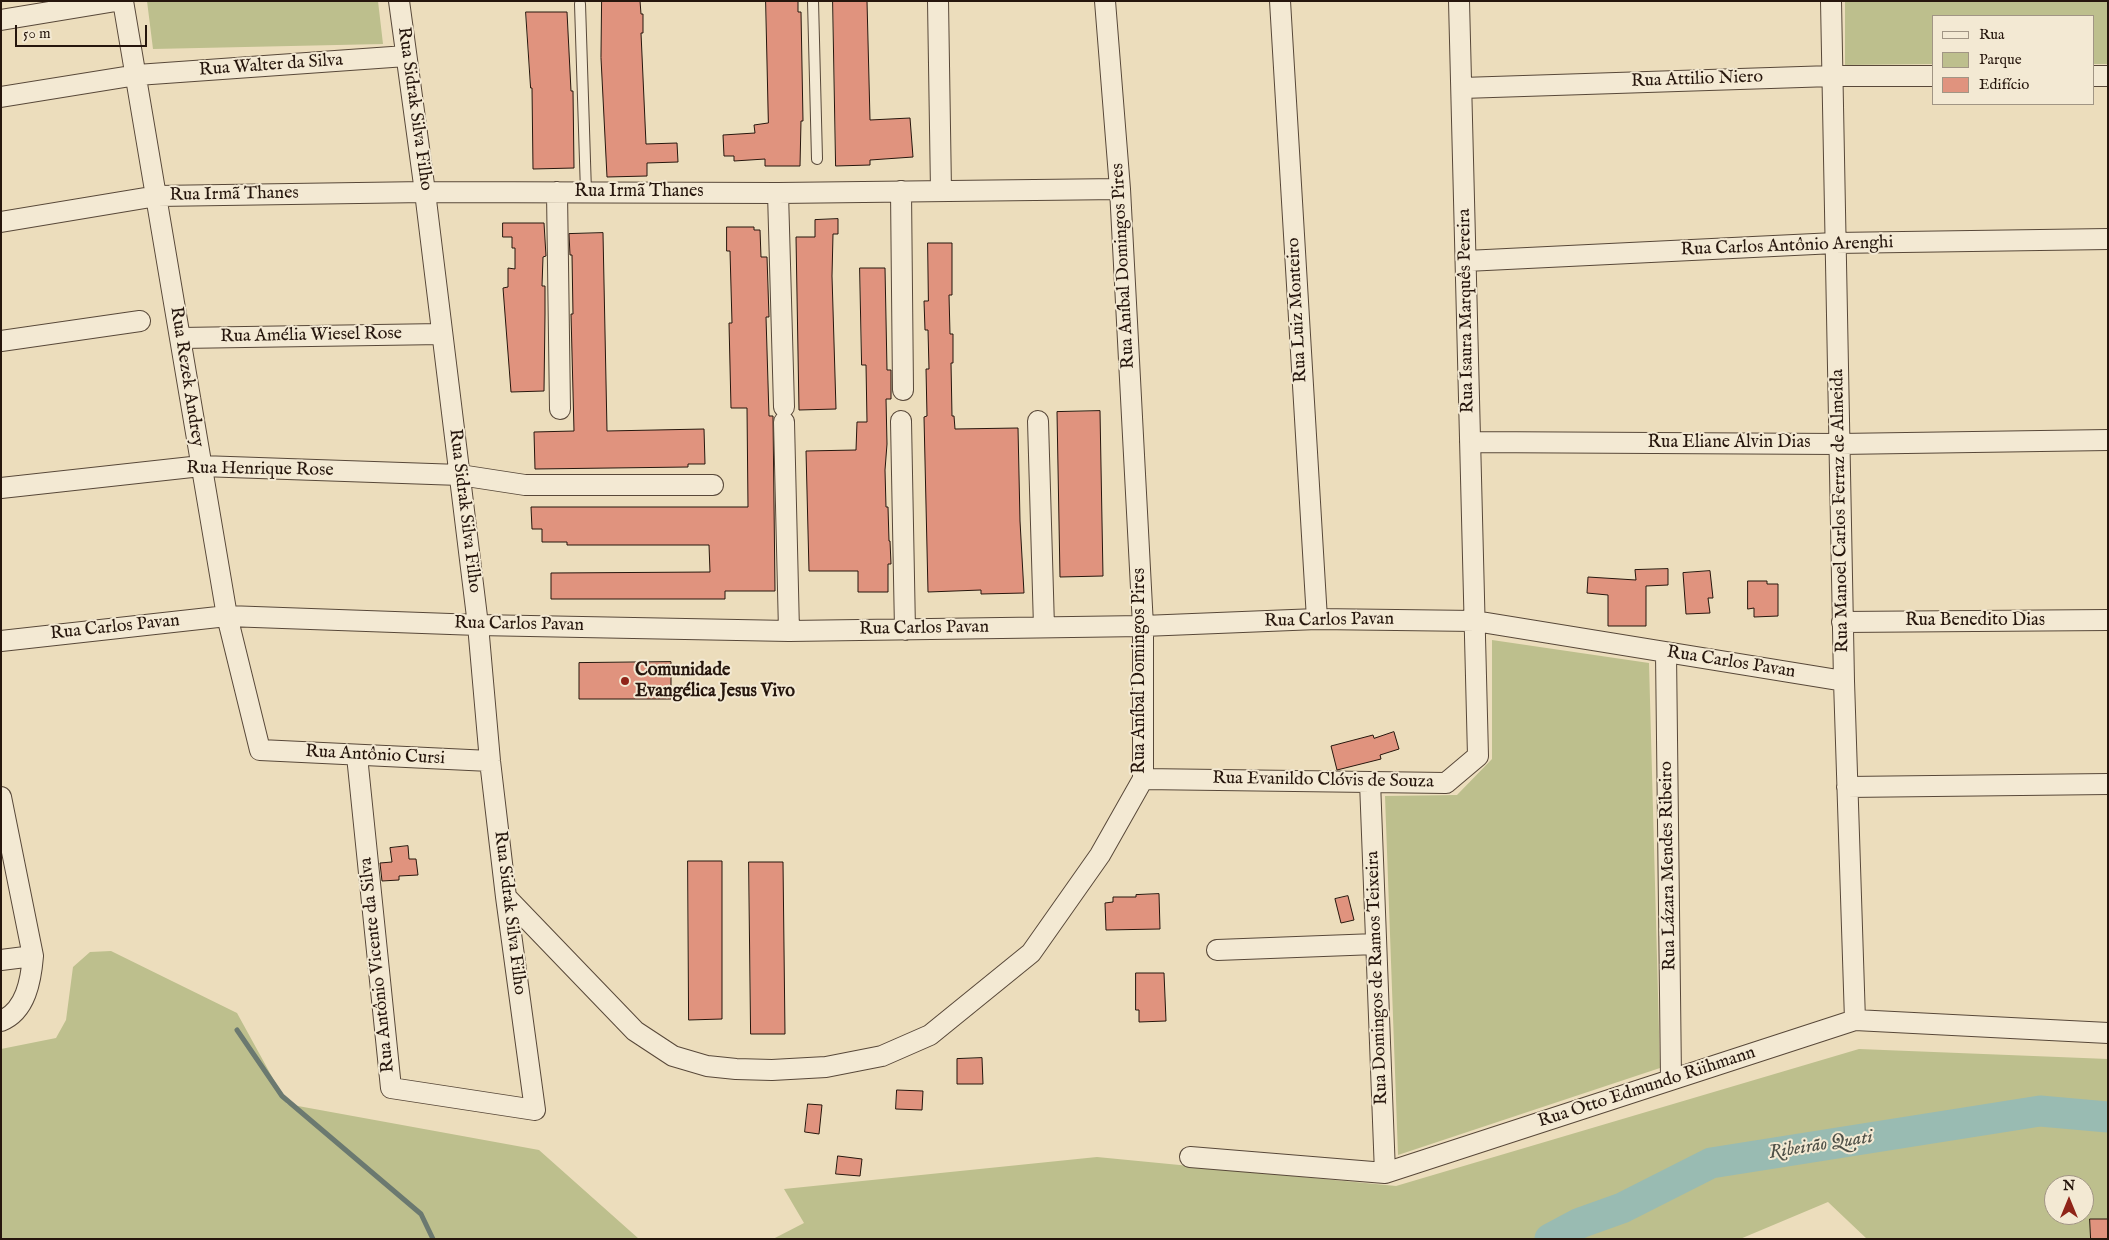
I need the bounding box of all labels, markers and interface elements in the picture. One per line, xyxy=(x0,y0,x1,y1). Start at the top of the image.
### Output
scale bar xyxy=(18,15,150,47)
legend xyxy=(1932,15,2094,105)
text: 50 m xyxy=(23,24,51,43)
text: Rua xyxy=(1979,25,2005,44)
street label: Rua Sidrak Silva Filho xyxy=(392,26,436,192)
street label: Rua Walter da Silva xyxy=(198,50,344,82)
text: Parque xyxy=(1979,50,2022,69)
street label: Rua Attilio Niero xyxy=(1631,67,1763,93)
text: Edifício xyxy=(1979,75,2029,94)
street label: Rua Aníbal Domingos Pires xyxy=(1108,163,1140,369)
street label: Rua Irmã Thanes xyxy=(574,181,704,203)
street label: Rua Irmã Thanes xyxy=(169,183,299,207)
street label: Rua Isaura Marquês Pereira xyxy=(1454,208,1480,414)
street label: Rua Carlos Antônio Arenghi xyxy=(1680,232,1894,262)
street label: Rua Luiz Monteiro xyxy=(1283,237,1313,383)
street label: Rua Rezek Andrey xyxy=(164,305,208,449)
street label: Rua Amélia Wiesel Rose xyxy=(220,324,402,348)
street label: Rua Manoel Carlos Ferraz de Almeida xyxy=(1828,369,1854,653)
street label: Rua Sidrak Silva Filho xyxy=(443,428,485,594)
street label: Rua Eliane Alvin Dias xyxy=(1648,432,1810,454)
street label: Rua Henrique Rose xyxy=(186,458,334,482)
street label: Rua Aníbal Domingos Pires xyxy=(1129,568,1151,774)
street label: Rua Carlos Pavan xyxy=(1264,609,1394,633)
street label: Rua Carlos Pavan xyxy=(49,610,181,646)
street label: Rua Benedito Dias xyxy=(1905,610,2045,632)
street label: Rua Carlos Pavan xyxy=(454,613,584,637)
street label: Rua Carlos Pavan xyxy=(859,617,989,641)
street label: Rua Carlos Pavan xyxy=(1665,642,1797,684)
place label: Comunidade Evangélica Jesus Vivo xyxy=(635,660,795,702)
marker: Comunidade Evangélica Jesus Vivo xyxy=(619,675,631,687)
street label: Rua Antônio Cursi xyxy=(305,742,445,770)
street label: Rua Lázara Mendes Ribeiro xyxy=(1656,761,1682,971)
street label: Rua Evanildo Clóvis de Souza xyxy=(1212,768,1434,794)
street label: Rua Sidrak Silva Filho xyxy=(488,830,530,996)
street label: Rua Domingos de Ramos Teixeira xyxy=(1363,850,1393,1106)
street label: Rua Antônio Vicente da Silva xyxy=(356,856,400,1074)
street label: Rua Otto Edmundo Riihmann xyxy=(1536,1043,1758,1133)
water label: Ribeirão Quati xyxy=(1767,1127,1875,1165)
north arrow xyxy=(2044,1175,2094,1225)
text: N xyxy=(2063,1177,2075,1195)

